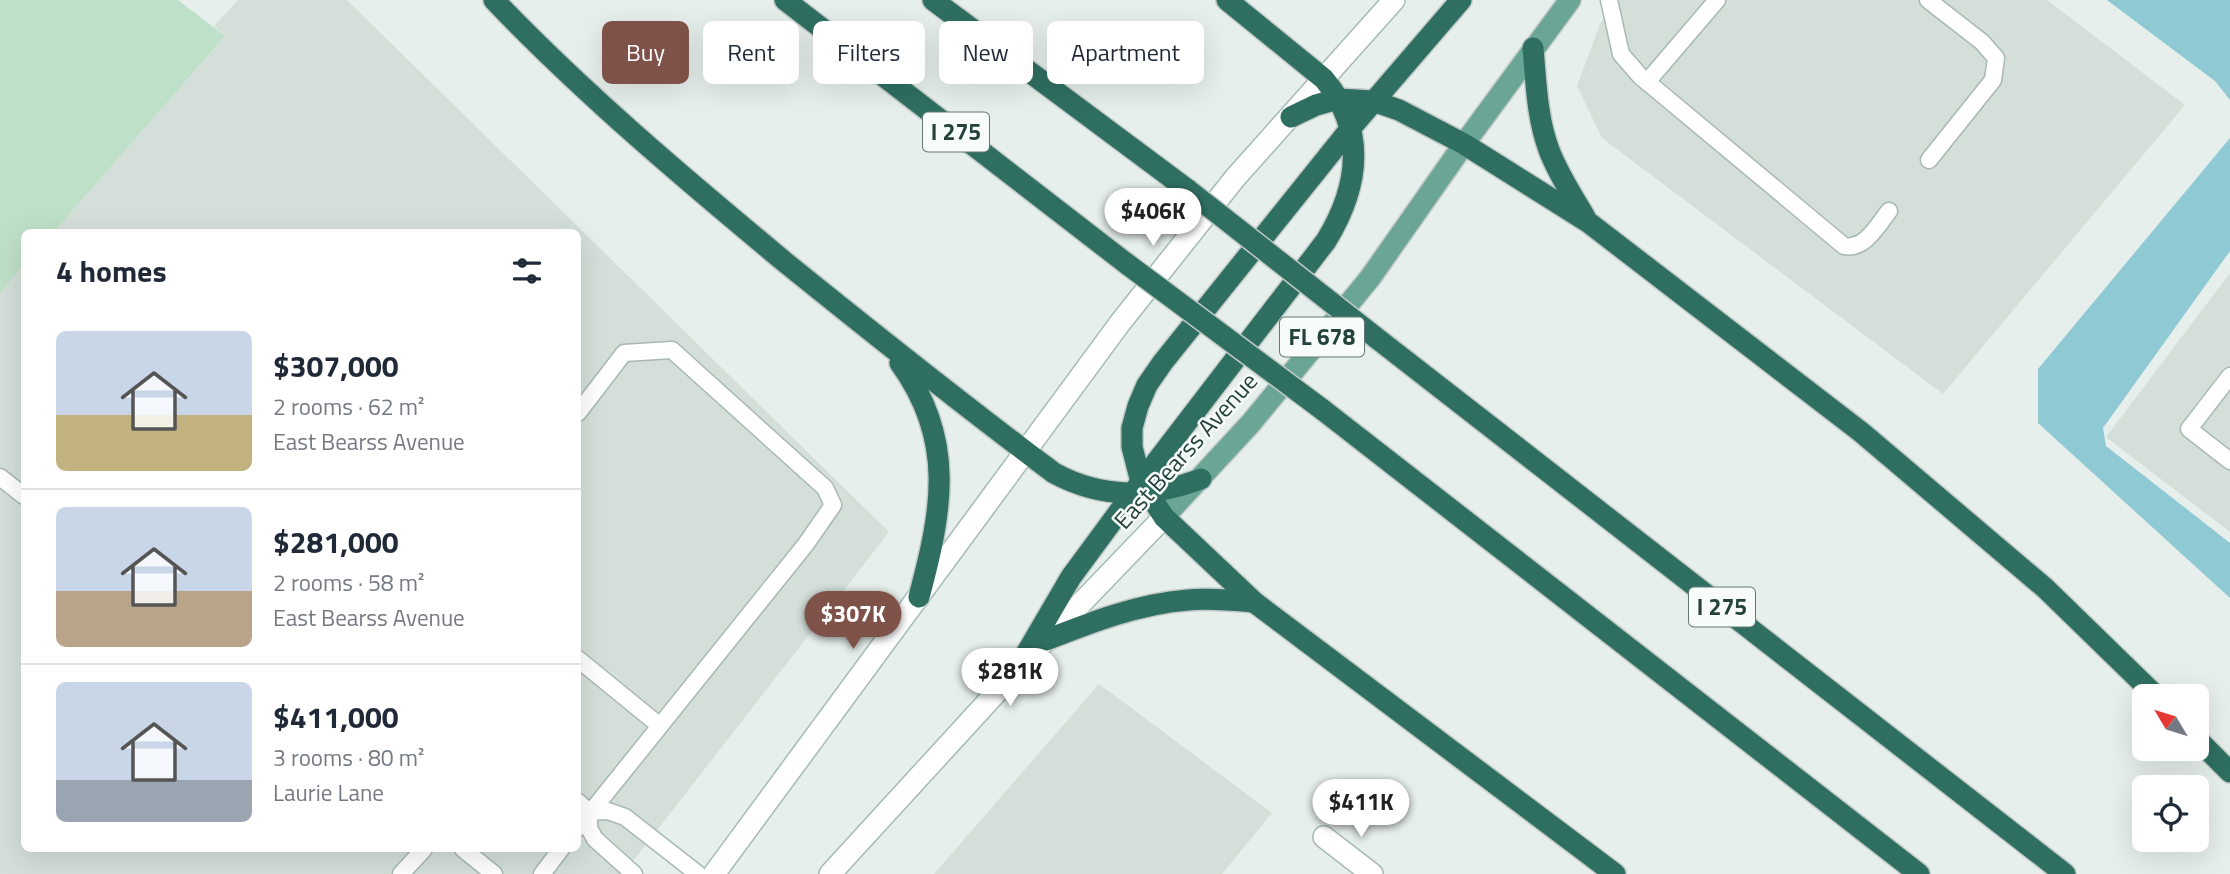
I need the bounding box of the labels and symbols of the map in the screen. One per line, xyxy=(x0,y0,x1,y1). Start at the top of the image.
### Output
road number: I 275 xyxy=(923,113,989,152)
pin: $406K xyxy=(1104,188,1202,248)
road number: FL 678 xyxy=(1280,318,1364,356)
street label: East Bearss Avenue xyxy=(1105,364,1266,537)
road number: I 275 xyxy=(1689,587,1755,626)
pin: $307K xyxy=(804,592,902,651)
pin: $281K xyxy=(961,648,1059,708)
north arrow xyxy=(2132,684,2208,761)
pin: $411K xyxy=(1312,780,1410,839)

